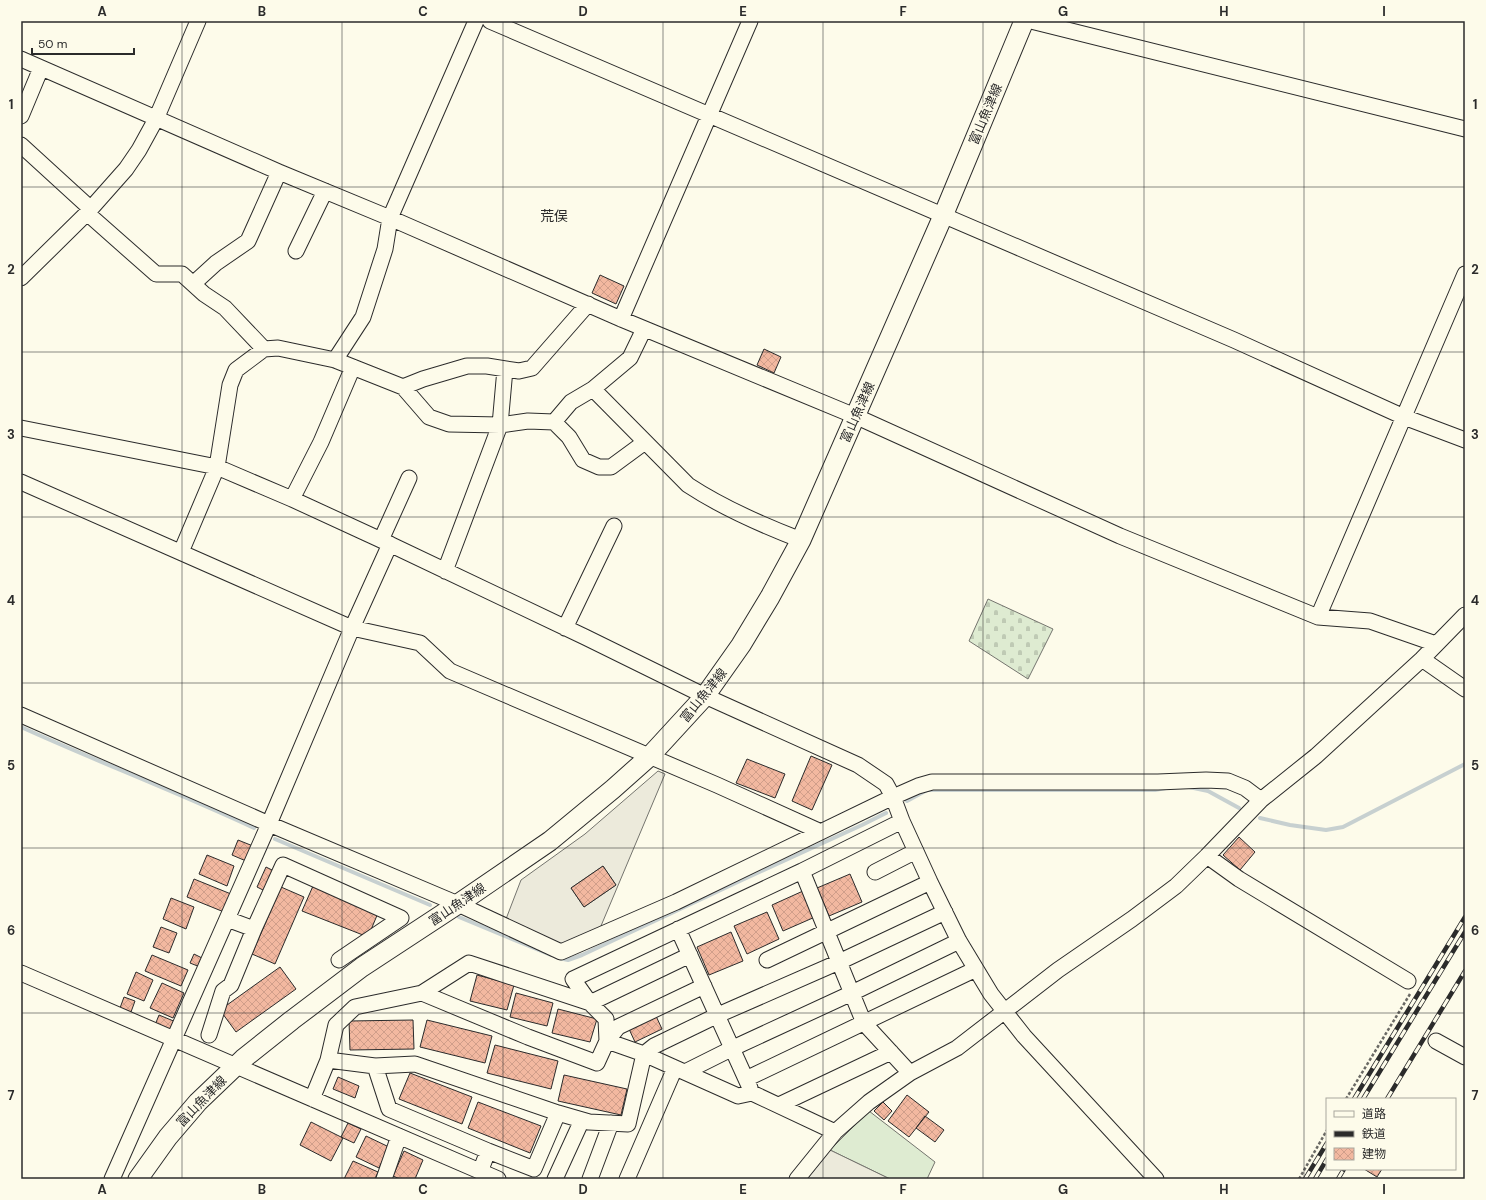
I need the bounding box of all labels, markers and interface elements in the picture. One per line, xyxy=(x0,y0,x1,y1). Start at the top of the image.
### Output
text: A xyxy=(97,3,107,20)
text: B xyxy=(258,3,266,20)
text: C xyxy=(418,3,428,20)
text: D xyxy=(578,3,588,20)
text: E xyxy=(739,3,747,20)
text: F xyxy=(899,3,907,20)
text: G xyxy=(1058,3,1068,20)
text: H xyxy=(1219,3,1229,20)
text: I xyxy=(1382,3,1386,20)
scale bar xyxy=(32,30,134,56)
text: 50 m xyxy=(38,36,67,52)
street label: 富山魚津線 xyxy=(965,81,1006,147)
text: 1 xyxy=(9,96,13,113)
text: 1 xyxy=(1473,96,1477,113)
district label: 荒俣 xyxy=(540,207,568,225)
text: 2 xyxy=(7,261,15,278)
text: 2 xyxy=(1471,261,1479,278)
street label: 富山魚津線 xyxy=(836,379,878,445)
text: 3 xyxy=(7,426,15,443)
text: 3 xyxy=(1471,426,1479,443)
text: 4 xyxy=(7,592,15,609)
text: 4 xyxy=(1471,592,1479,609)
street label: 富山魚津線 xyxy=(676,665,730,726)
text: 5 xyxy=(7,757,15,774)
text: 5 xyxy=(1471,757,1479,774)
street label: 富山魚津線 xyxy=(426,879,489,930)
text: 6 xyxy=(7,922,15,939)
text: 6 xyxy=(1471,922,1479,939)
street label: 富山魚津線 xyxy=(173,1072,230,1131)
text: 7 xyxy=(8,1087,15,1104)
text: 7 xyxy=(1472,1087,1479,1104)
legend xyxy=(1326,1098,1456,1170)
text: 道路 xyxy=(1362,1106,1386,1122)
text: 鉄道 xyxy=(1362,1126,1386,1142)
text: 建物 xyxy=(1362,1146,1386,1162)
text: A xyxy=(97,1181,107,1198)
text: B xyxy=(258,1181,266,1198)
text: C xyxy=(418,1181,428,1198)
text: D xyxy=(578,1181,588,1198)
text: E xyxy=(739,1181,747,1198)
text: F xyxy=(899,1181,907,1198)
text: G xyxy=(1058,1181,1068,1198)
text: H xyxy=(1219,1181,1229,1198)
text: I xyxy=(1382,1181,1386,1198)

